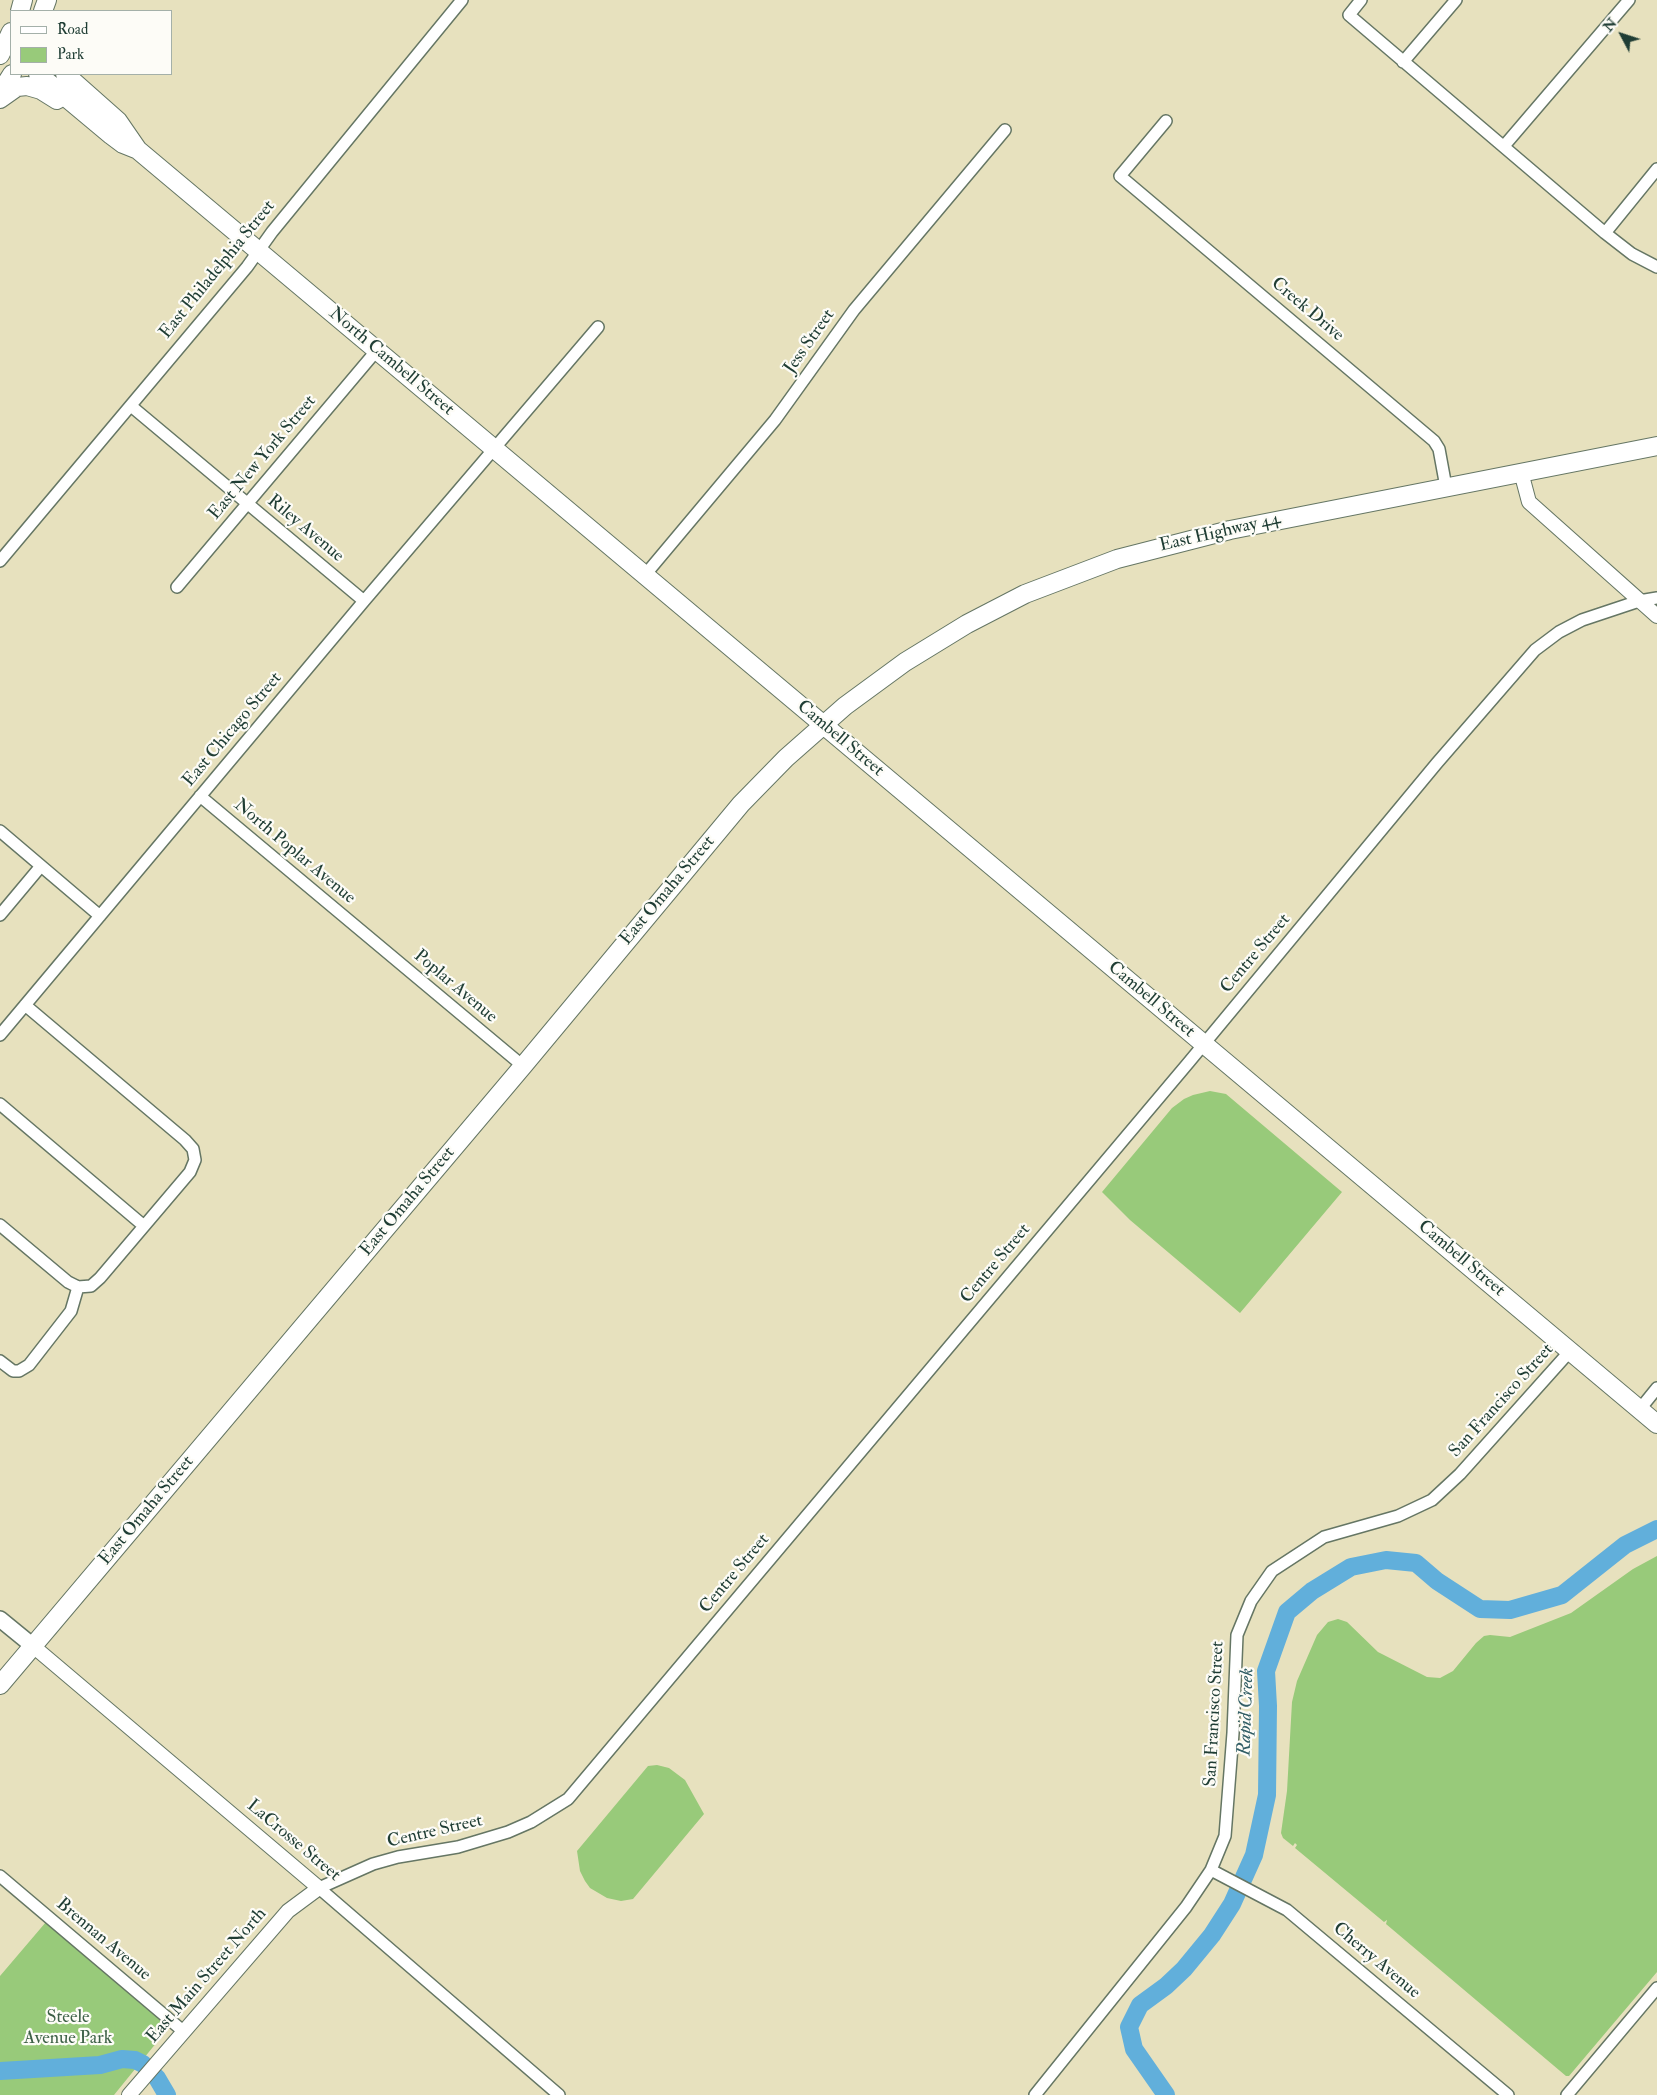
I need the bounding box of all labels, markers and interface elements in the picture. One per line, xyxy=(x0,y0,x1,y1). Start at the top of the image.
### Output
legend xyxy=(10,10,172,75)
north arrow xyxy=(1597,10,1647,60)
text: N xyxy=(1600,15,1621,35)
text: Road xyxy=(57,20,88,39)
text: Park xyxy=(57,45,84,64)
street label: East Philadelphia Street xyxy=(156,196,280,344)
street label: Creek Drive xyxy=(1266,273,1348,347)
street label: North Cambell Street xyxy=(324,303,458,421)
street label: Jess Street xyxy=(780,305,840,379)
street label: East New York Street xyxy=(205,391,321,525)
street label: Riley Avenue xyxy=(262,491,348,567)
street label: East Highway 44 xyxy=(1158,509,1282,557)
street label: East Chicago Street xyxy=(179,668,287,792)
street label: Cambell Street xyxy=(792,696,888,782)
street label: North Poplar Avenue xyxy=(229,795,359,909)
street label: East Omaha Street xyxy=(616,832,720,950)
street label: Centre Street xyxy=(1217,910,1295,998)
street label: Poplar Avenue xyxy=(409,946,501,1028)
street label: Cambell Street xyxy=(1103,957,1199,1043)
street label: East Omaha Street xyxy=(356,1143,460,1261)
street label: Cambell Street xyxy=(1413,1216,1509,1302)
street label: Centre Street xyxy=(957,1220,1035,1308)
street label: San Francisco Street xyxy=(1445,1340,1559,1462)
street label: East Omaha Street xyxy=(95,1452,199,1570)
street label: Centre Street xyxy=(696,1530,774,1618)
street label: San Francisco Street xyxy=(1200,1641,1230,1787)
water label: Rapid Creek xyxy=(1234,1668,1260,1756)
street label: LaCrosse Street xyxy=(242,1796,344,1886)
street label: Centre Street xyxy=(385,1811,485,1853)
street label: Brennan Avenue xyxy=(51,1894,155,1986)
street label: East Main Street North xyxy=(142,1904,272,2048)
street label: Cherry Avenue xyxy=(1328,1918,1424,2004)
park label: Steele Avenue Park xyxy=(24,2007,112,2050)

